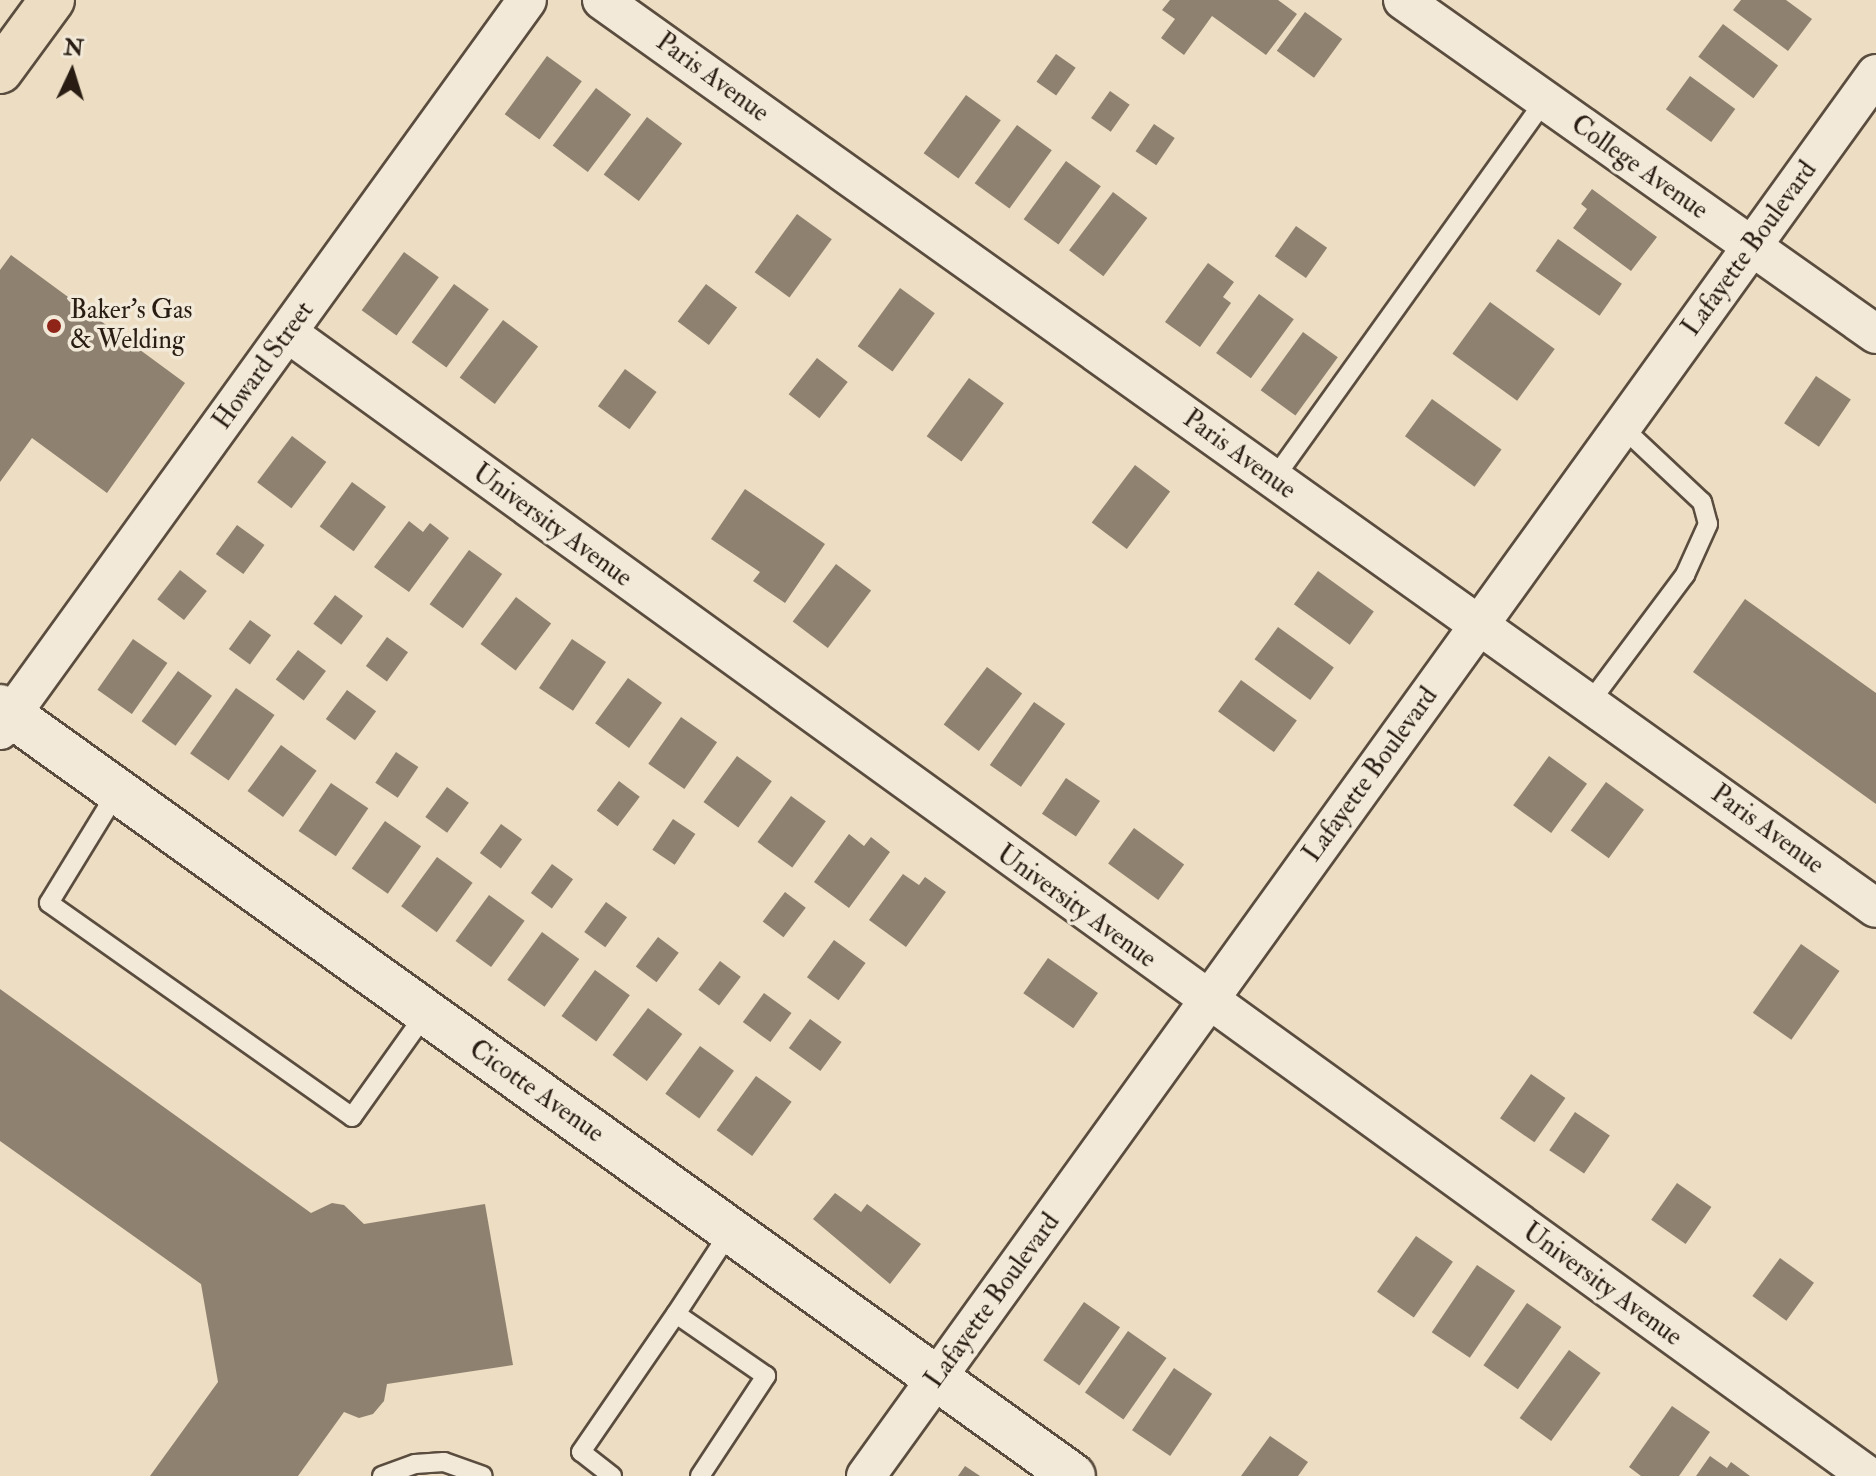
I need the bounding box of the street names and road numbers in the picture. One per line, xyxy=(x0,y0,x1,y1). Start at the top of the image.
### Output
street label: Paris Avenue xyxy=(650,27,774,129)
street label: College Avenue xyxy=(1565,109,1713,227)
street label: Lafayette Boulevard xyxy=(1676,156,1824,342)
street label: Howard Street xyxy=(207,296,321,436)
street label: Paris Avenue xyxy=(1177,404,1301,506)
street label: University Avenue xyxy=(466,458,638,594)
street label: Lafayette Boulevard xyxy=(1297,682,1445,868)
street label: Paris Avenue xyxy=(1705,779,1829,881)
street label: University Avenue xyxy=(990,839,1162,975)
street label: Cicotte Avenue xyxy=(463,1034,609,1150)
street label: Lafayette Boulevard xyxy=(919,1208,1067,1394)
street label: University Avenue xyxy=(1516,1217,1688,1353)

